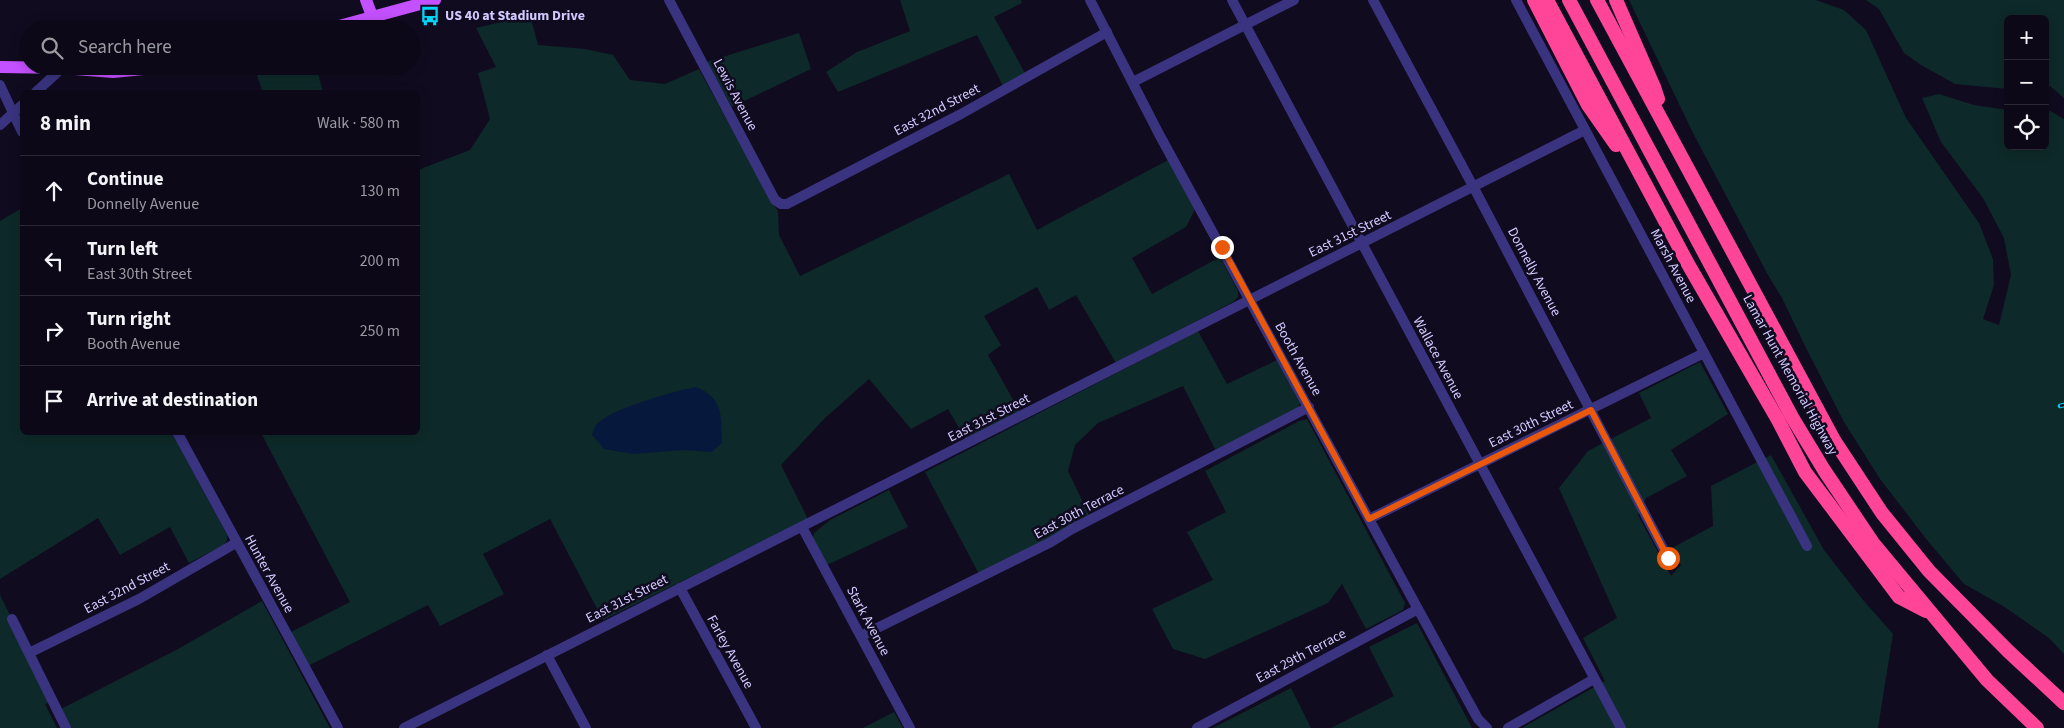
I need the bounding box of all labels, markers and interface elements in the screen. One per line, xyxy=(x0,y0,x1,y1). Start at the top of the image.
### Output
bus stop icon: US 40 at Stadium Drive xyxy=(419,5,441,27)
place label: US 40 at Stadium Drive xyxy=(445,6,585,26)
map controls xyxy=(2004,15,2049,150)
button: + xyxy=(2004,15,2049,60)
search box xyxy=(20,20,420,75)
icon: search xyxy=(38,34,66,62)
text: Search here xyxy=(78,34,172,61)
street label: Lewis Avenue xyxy=(708,55,762,135)
button: − xyxy=(2004,60,2049,105)
street label: East 32nd Street xyxy=(890,79,984,141)
button: locate xyxy=(2004,105,2049,150)
text: 8 min xyxy=(40,108,91,138)
text: Walk · 580 m xyxy=(317,112,400,134)
text: Continue xyxy=(87,166,164,193)
icon: ahead xyxy=(40,177,68,205)
text: 130 m xyxy=(360,180,400,202)
text: Donnelly Avenue xyxy=(87,193,199,215)
street label: East 31st Street xyxy=(1305,205,1395,263)
street label: Donnelly Avenue xyxy=(1502,224,1566,320)
street label: Marsh Avenue xyxy=(1645,225,1701,307)
text: Turn left xyxy=(87,236,158,263)
route end xyxy=(1211,236,1234,259)
icon: left xyxy=(40,247,68,275)
text: 200 m xyxy=(360,250,400,272)
text: East 30th Street xyxy=(87,263,192,285)
street label: Lamar Hunt Memorial Highway xyxy=(1737,291,1843,459)
text: Turn right xyxy=(87,306,171,333)
street label: Wallace Avenue xyxy=(1408,313,1468,403)
icon: right xyxy=(40,317,68,345)
street label: Booth Avenue xyxy=(1270,319,1327,400)
text: 250 m xyxy=(360,320,400,342)
text: Booth Avenue xyxy=(87,333,180,355)
icon: arrive xyxy=(40,387,68,415)
text: Arrive at destination xyxy=(87,387,258,414)
street label: East 31st Street xyxy=(945,389,1034,447)
street label: East 30th Street xyxy=(1485,395,1577,453)
street label: East 30th Terrace xyxy=(1030,480,1128,544)
street label: Hunter Avenue xyxy=(239,531,299,617)
route start xyxy=(1657,547,1680,570)
street label: East 32nd Street xyxy=(80,557,174,619)
street label: East 31st Street xyxy=(583,570,672,628)
street label: Stark Avenue xyxy=(841,583,895,659)
street label: Farley Avenue xyxy=(702,612,759,693)
street label: East 29th Terrace xyxy=(1252,624,1350,688)

